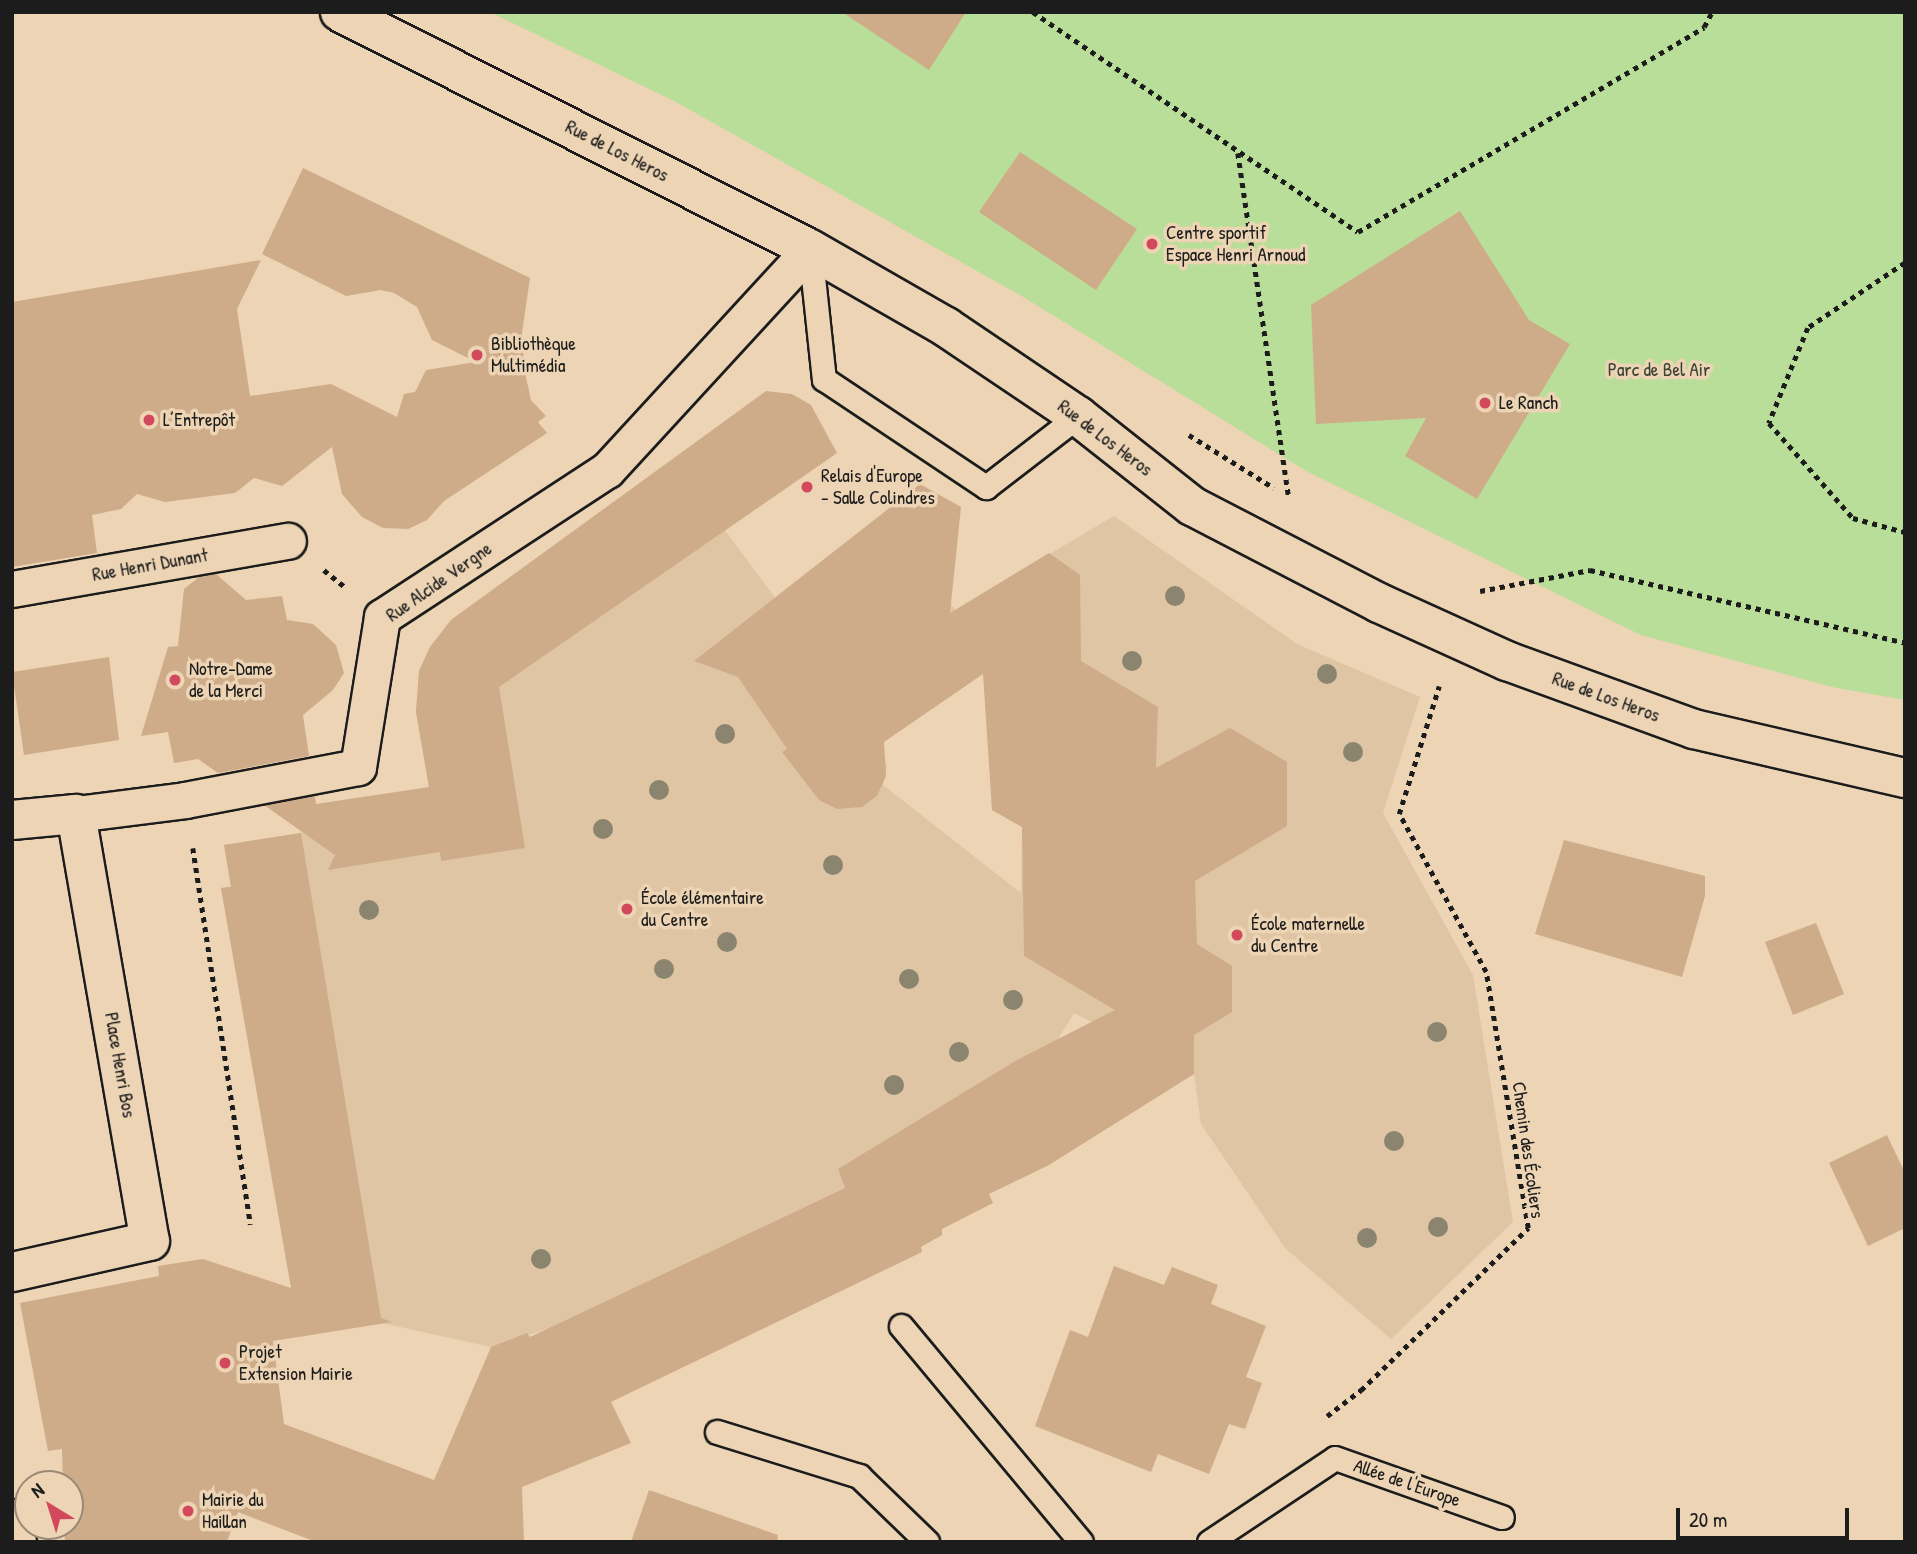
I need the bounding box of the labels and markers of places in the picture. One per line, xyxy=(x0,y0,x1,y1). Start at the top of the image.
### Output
place label: Centre sportif Espace Henri Arnoud xyxy=(1166,222,1305,266)
marker: Centre sportif Espace Henri Arnoud xyxy=(1144,236,1160,252)
place label: Bibliothèque Multimédia xyxy=(491,333,576,377)
marker: Bibliothèque Multimédia xyxy=(469,347,485,363)
place label: Le Ranch xyxy=(1499,392,1558,414)
marker: Le Ranch xyxy=(1477,395,1493,411)
place label: L’Entrepôt xyxy=(163,409,235,431)
marker: L’Entrepôt xyxy=(141,412,157,428)
place label: Relais d'Europe - Salle Colindres xyxy=(821,465,935,509)
marker: Relais d'Europe - Salle Colindres xyxy=(799,479,815,495)
place label: Notre-Dame de la Merci xyxy=(189,658,273,702)
marker: Notre-Dame de la Merci xyxy=(167,672,183,688)
place label: École élémentaire du Centre xyxy=(641,887,764,931)
marker: École élémentaire du Centre xyxy=(619,901,635,917)
place label: École maternelle du Centre xyxy=(1251,913,1365,957)
marker: École maternelle du Centre xyxy=(1229,927,1245,943)
place label: Projet Extension Mairie xyxy=(239,1341,353,1385)
marker: Projet Extension Mairie xyxy=(217,1355,233,1371)
place label: Mairie du Haillan xyxy=(202,1489,264,1533)
marker: Mairie du Haillan xyxy=(180,1503,196,1519)

